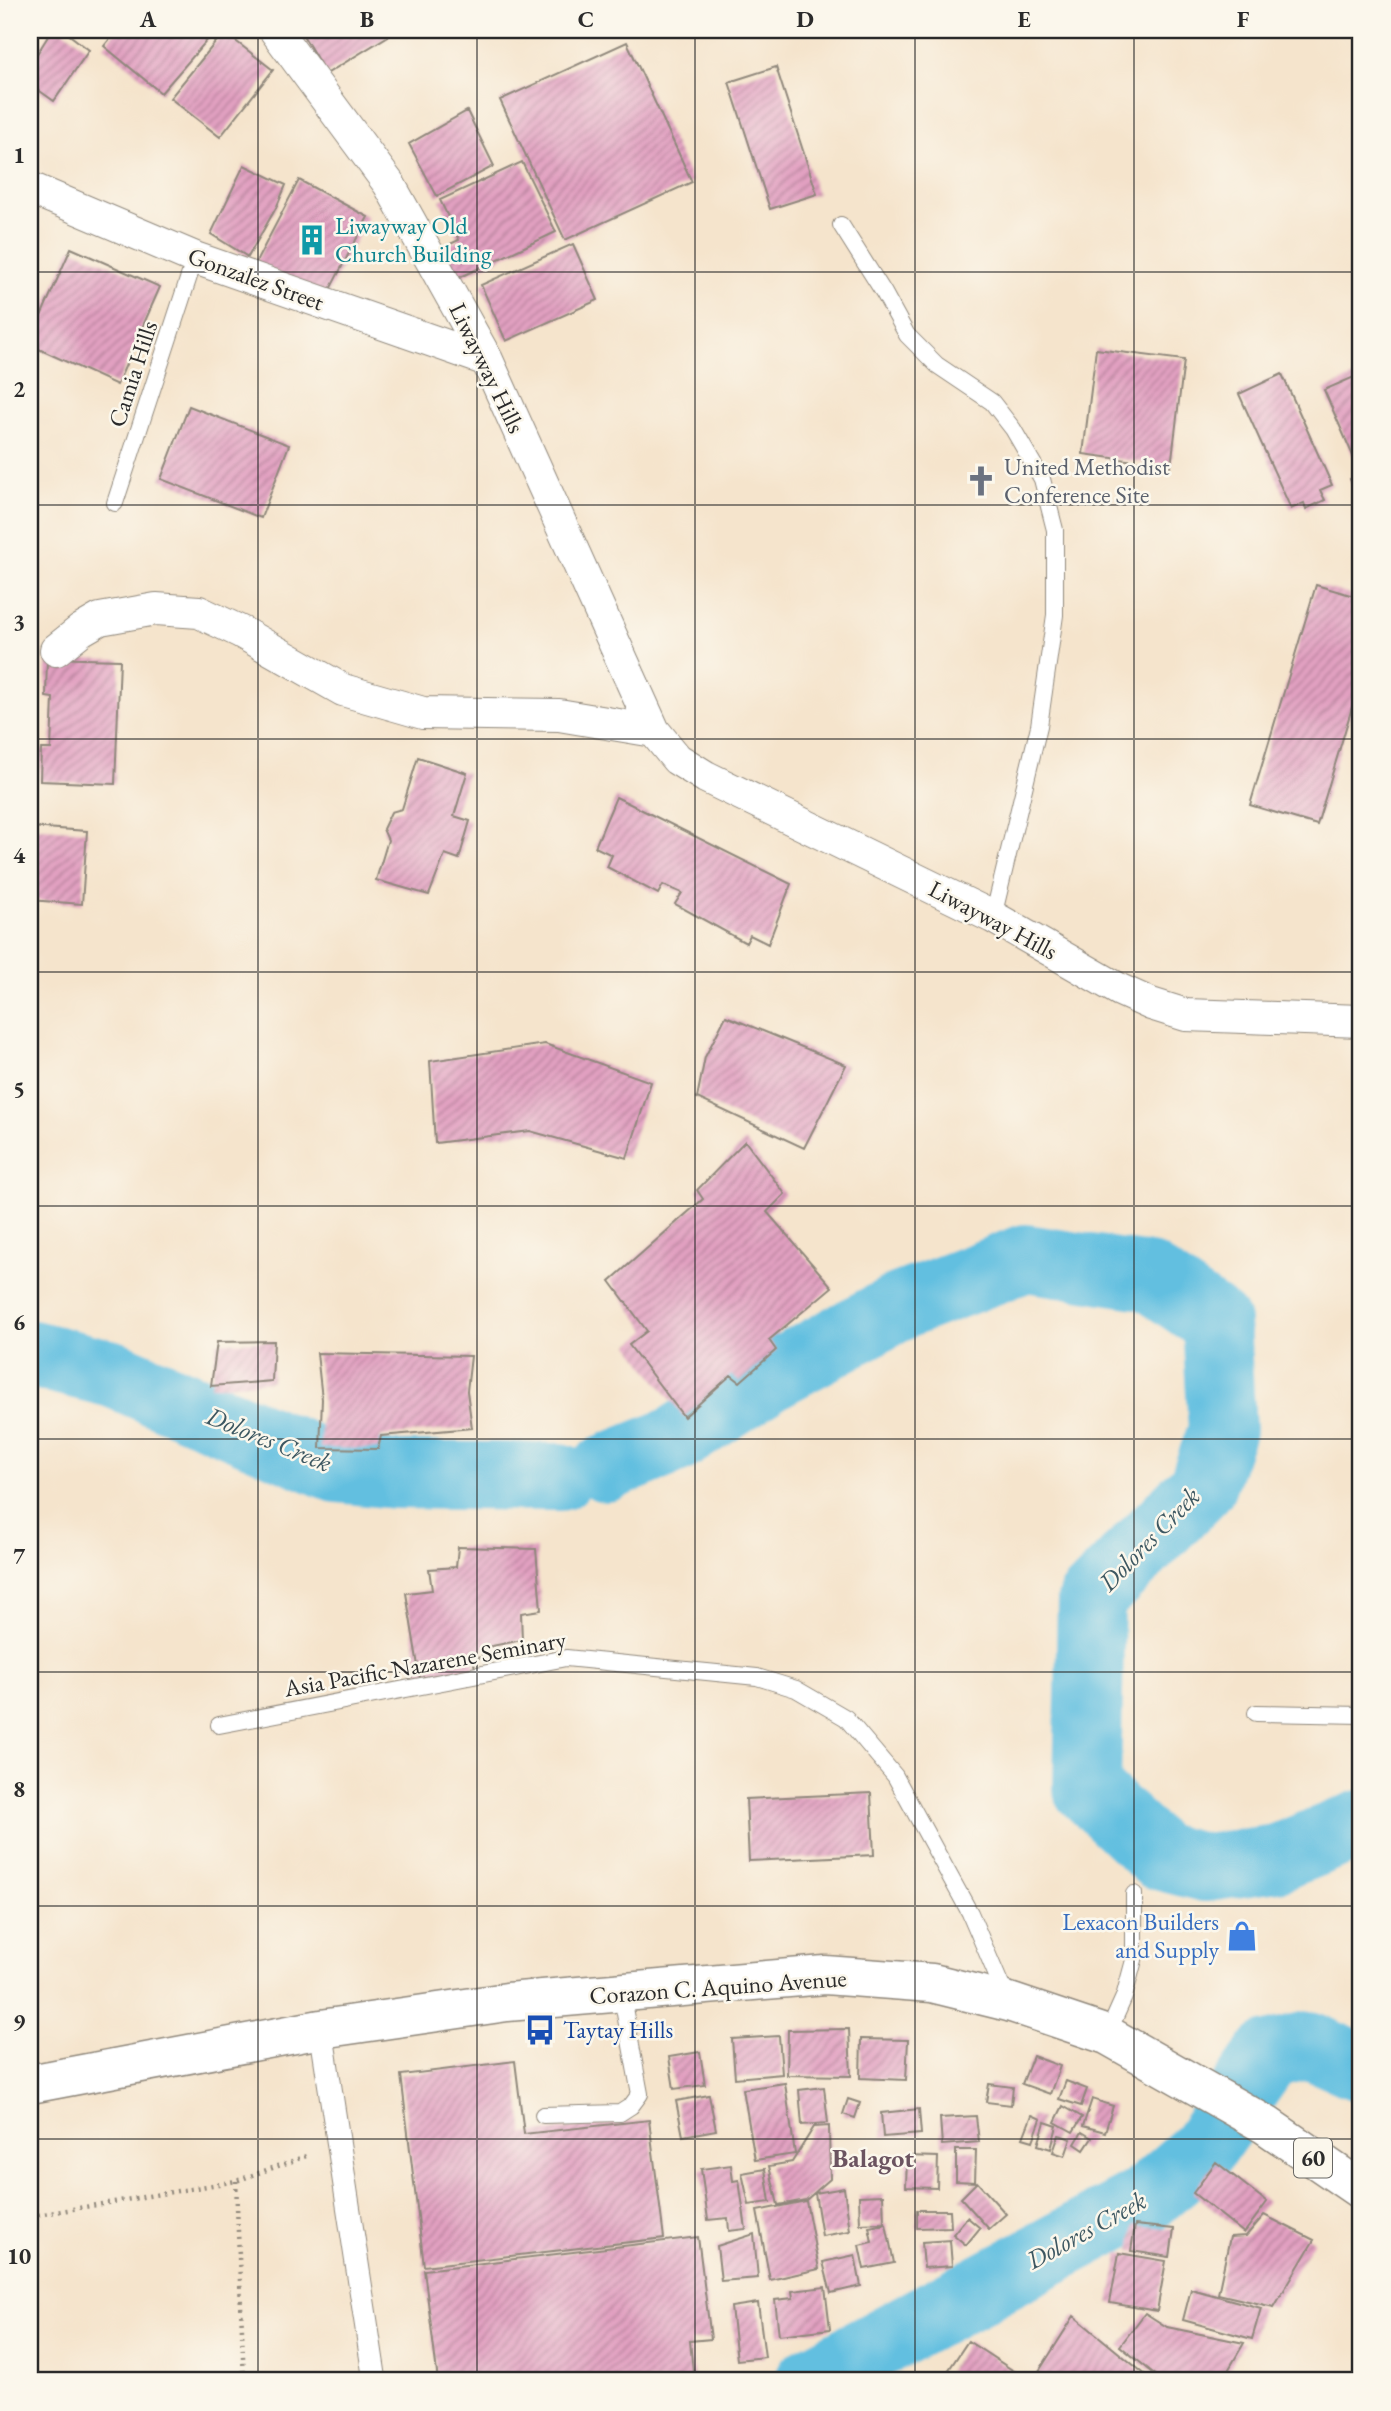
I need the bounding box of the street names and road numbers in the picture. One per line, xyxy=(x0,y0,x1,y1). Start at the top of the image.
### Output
street label: Gonzalez Street xyxy=(184,240,329,318)
street label: Liwayway Hills xyxy=(443,298,532,438)
street label: Camia Hills xyxy=(101,317,164,431)
street label: Liwayway Hills xyxy=(924,873,1063,966)
street label: Asia Pacific Nazarene Seminary xyxy=(281,1623,569,1704)
street label: Corazon C. Aquino Avenue xyxy=(588,1962,848,2011)
road number: 60 xyxy=(1294,2138,1332,2178)

